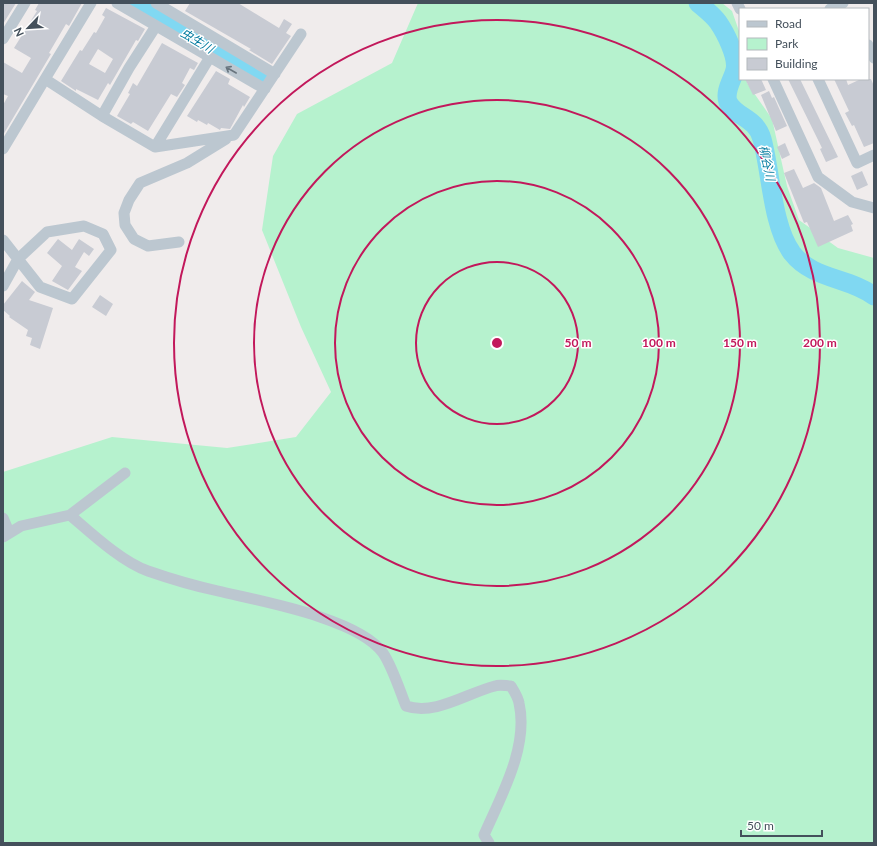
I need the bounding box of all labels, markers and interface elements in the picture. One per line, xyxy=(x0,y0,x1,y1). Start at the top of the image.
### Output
north arrow xyxy=(8,8,48,48)
legend xyxy=(739,8,869,80)
text: Road xyxy=(775,16,802,31)
water label: 虫生川 xyxy=(178,25,218,57)
text: N xyxy=(11,26,26,39)
text: Park xyxy=(775,36,799,51)
text: Building xyxy=(775,56,818,71)
one-way arrow xyxy=(225,65,237,73)
water label: 柳谷川 xyxy=(756,144,779,184)
text: 50 m xyxy=(565,335,591,350)
text: 100 m xyxy=(642,335,676,350)
text: 150 m xyxy=(723,335,757,350)
text: 200 m xyxy=(803,335,837,350)
centre of rings xyxy=(490,336,504,350)
scale bar xyxy=(741,812,822,838)
text: 50 m xyxy=(747,818,774,833)

